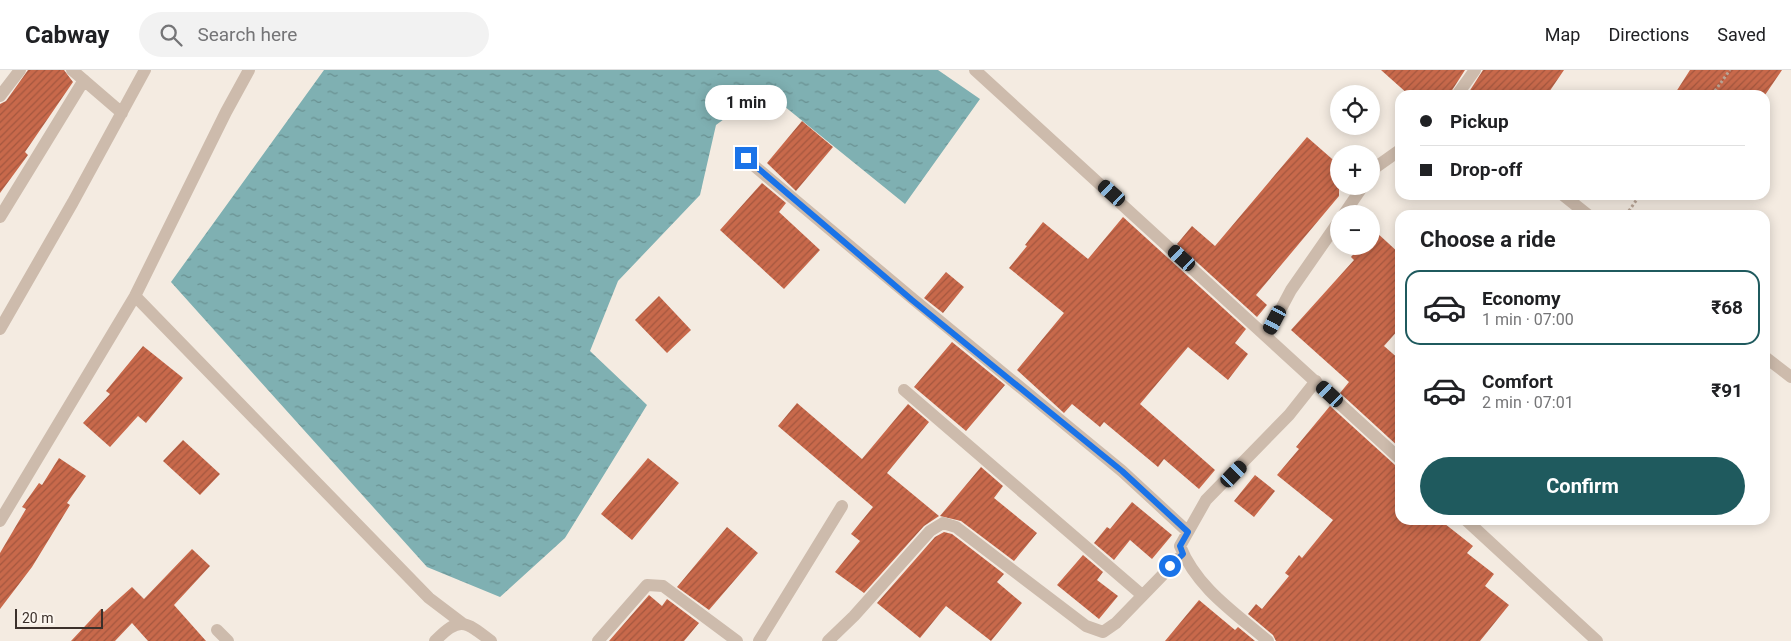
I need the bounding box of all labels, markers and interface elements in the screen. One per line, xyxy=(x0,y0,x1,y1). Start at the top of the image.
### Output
search box xyxy=(139,12,489,57)
text: Cabway xyxy=(25,21,109,49)
icon: search xyxy=(157,21,185,49)
text: Search here xyxy=(197,23,297,46)
text: Map xyxy=(1545,24,1580,45)
text: Directions xyxy=(1608,24,1689,45)
text: Saved xyxy=(1717,24,1766,45)
map controls xyxy=(1330,85,1380,255)
button: locate xyxy=(1330,85,1380,135)
callout: 1 min xyxy=(705,86,787,121)
text: 1 min xyxy=(726,93,766,112)
text: Pickup xyxy=(1450,110,1509,133)
button: + xyxy=(1330,145,1380,195)
route end xyxy=(735,147,757,169)
text: Drop-off xyxy=(1450,158,1522,181)
car xyxy=(1095,177,1128,209)
button: − xyxy=(1330,205,1380,255)
text: Choose a ride xyxy=(1420,227,1556,252)
car xyxy=(1165,242,1198,274)
icon: car xyxy=(1422,285,1467,330)
text: Economy xyxy=(1482,287,1561,310)
text: ₹68 xyxy=(1711,296,1743,319)
car xyxy=(1261,303,1288,337)
text: 1 min · 07:00 xyxy=(1482,310,1574,329)
icon: car xyxy=(1422,368,1467,413)
text: Comfort xyxy=(1482,370,1553,393)
car xyxy=(1313,378,1346,410)
text: ₹91 xyxy=(1711,379,1743,402)
text: 2 min · 07:01 xyxy=(1482,393,1574,412)
button: Confirm xyxy=(1420,457,1745,515)
car xyxy=(1218,458,1249,490)
route start xyxy=(1159,555,1181,577)
scale bar xyxy=(15,606,102,629)
text: 20 m xyxy=(22,610,54,626)

